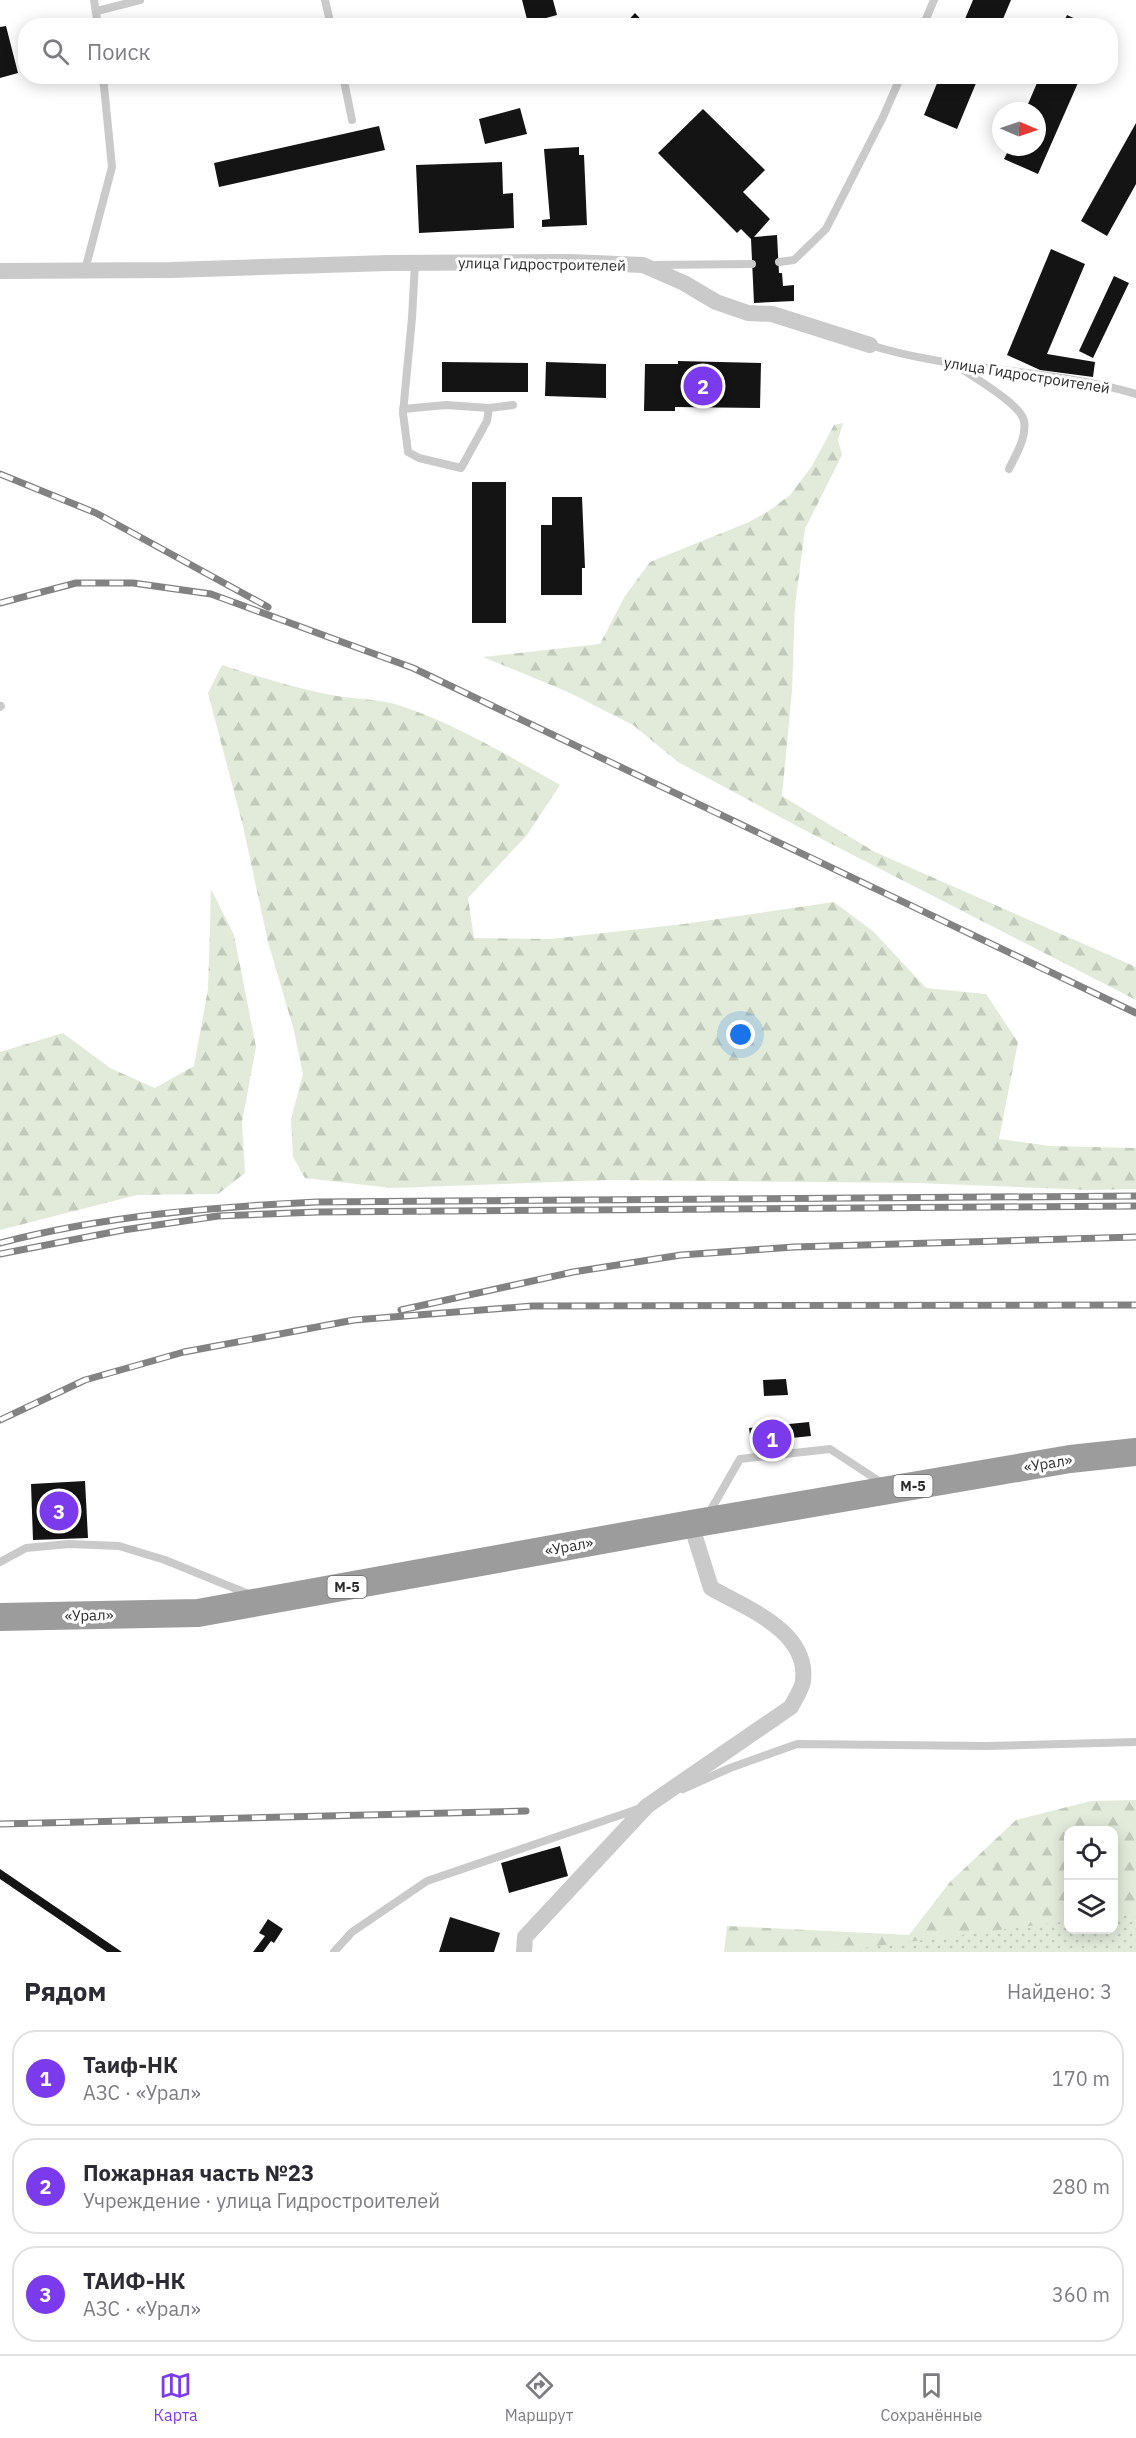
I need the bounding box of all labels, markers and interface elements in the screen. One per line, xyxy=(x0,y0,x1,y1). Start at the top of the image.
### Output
search box xyxy=(18,18,1118,84)
icon: search xyxy=(39,35,72,68)
text: Поиск xyxy=(87,37,151,66)
north arrow xyxy=(992,102,1046,156)
street label: улица Гидростроителей xyxy=(458,253,626,275)
street label: улица Гидростроителей xyxy=(943,352,1111,398)
pin: 2 xyxy=(684,364,722,408)
your location xyxy=(726,1020,755,1049)
pin: 1 xyxy=(752,1416,792,1462)
street label: «Урал» xyxy=(1022,1450,1074,1476)
road number: М-5 xyxy=(894,1475,932,1497)
pin: 3 xyxy=(40,1488,78,1534)
street label: «Урал» xyxy=(543,1532,595,1560)
road number: М-5 xyxy=(328,1576,366,1598)
street label: «Урал» xyxy=(65,1605,114,1625)
map controls xyxy=(1064,1826,1118,1934)
button: locate xyxy=(1064,1826,1118,1880)
button: layers xyxy=(1064,1880,1118,1934)
text: Рядом xyxy=(24,1974,106,2008)
text: Найдено: 3 xyxy=(1007,1978,1112,2005)
text: Таиф-НК xyxy=(83,2050,178,2079)
text: 1 xyxy=(40,2065,52,2092)
text: 170 m xyxy=(1052,2065,1110,2092)
text: АЗС · «Урал» xyxy=(83,2079,201,2106)
text: Пожарная часть №23 xyxy=(83,2158,314,2187)
text: 2 xyxy=(40,2173,52,2200)
text: 280 m xyxy=(1052,2173,1110,2200)
text: Учреждение · улица Гидростроителей xyxy=(83,2187,440,2214)
text: ТАИФ-НК xyxy=(83,2266,185,2295)
text: 3 xyxy=(40,2281,52,2308)
text: 360 m xyxy=(1052,2281,1110,2308)
text: АЗС · «Урал» xyxy=(83,2295,201,2322)
tab: Карта xyxy=(154,2369,198,2425)
tab: Маршрут xyxy=(505,2369,573,2425)
tab: Сохранённые xyxy=(880,2369,982,2425)

